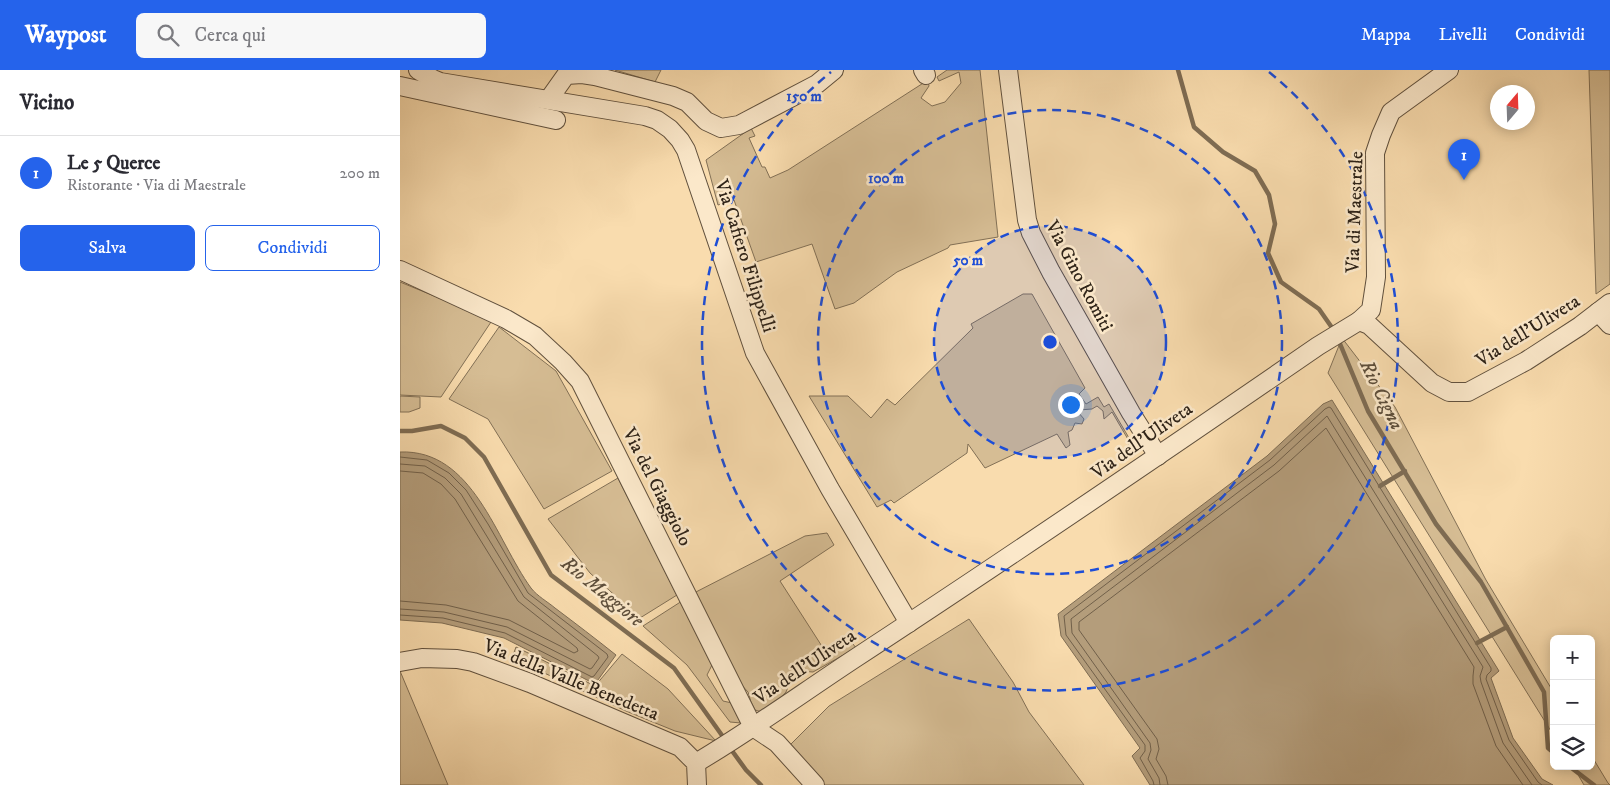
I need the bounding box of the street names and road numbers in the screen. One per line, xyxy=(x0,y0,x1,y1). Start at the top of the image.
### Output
street label: Via di Maestrale xyxy=(1341,151,1369,274)
street label: Via Cafiero Filippelli xyxy=(709,176,781,335)
street label: Via Gino Romiti xyxy=(1040,216,1118,335)
street label: Via dell'Uliveta xyxy=(1471,290,1584,373)
street label: Via dell'Uliveta xyxy=(1086,398,1197,485)
street label: Via del Giaggiolo xyxy=(617,423,697,550)
street label: Via dell'Uliveta xyxy=(749,624,860,710)
street label: Via della Valle Benedetta xyxy=(479,634,662,726)

